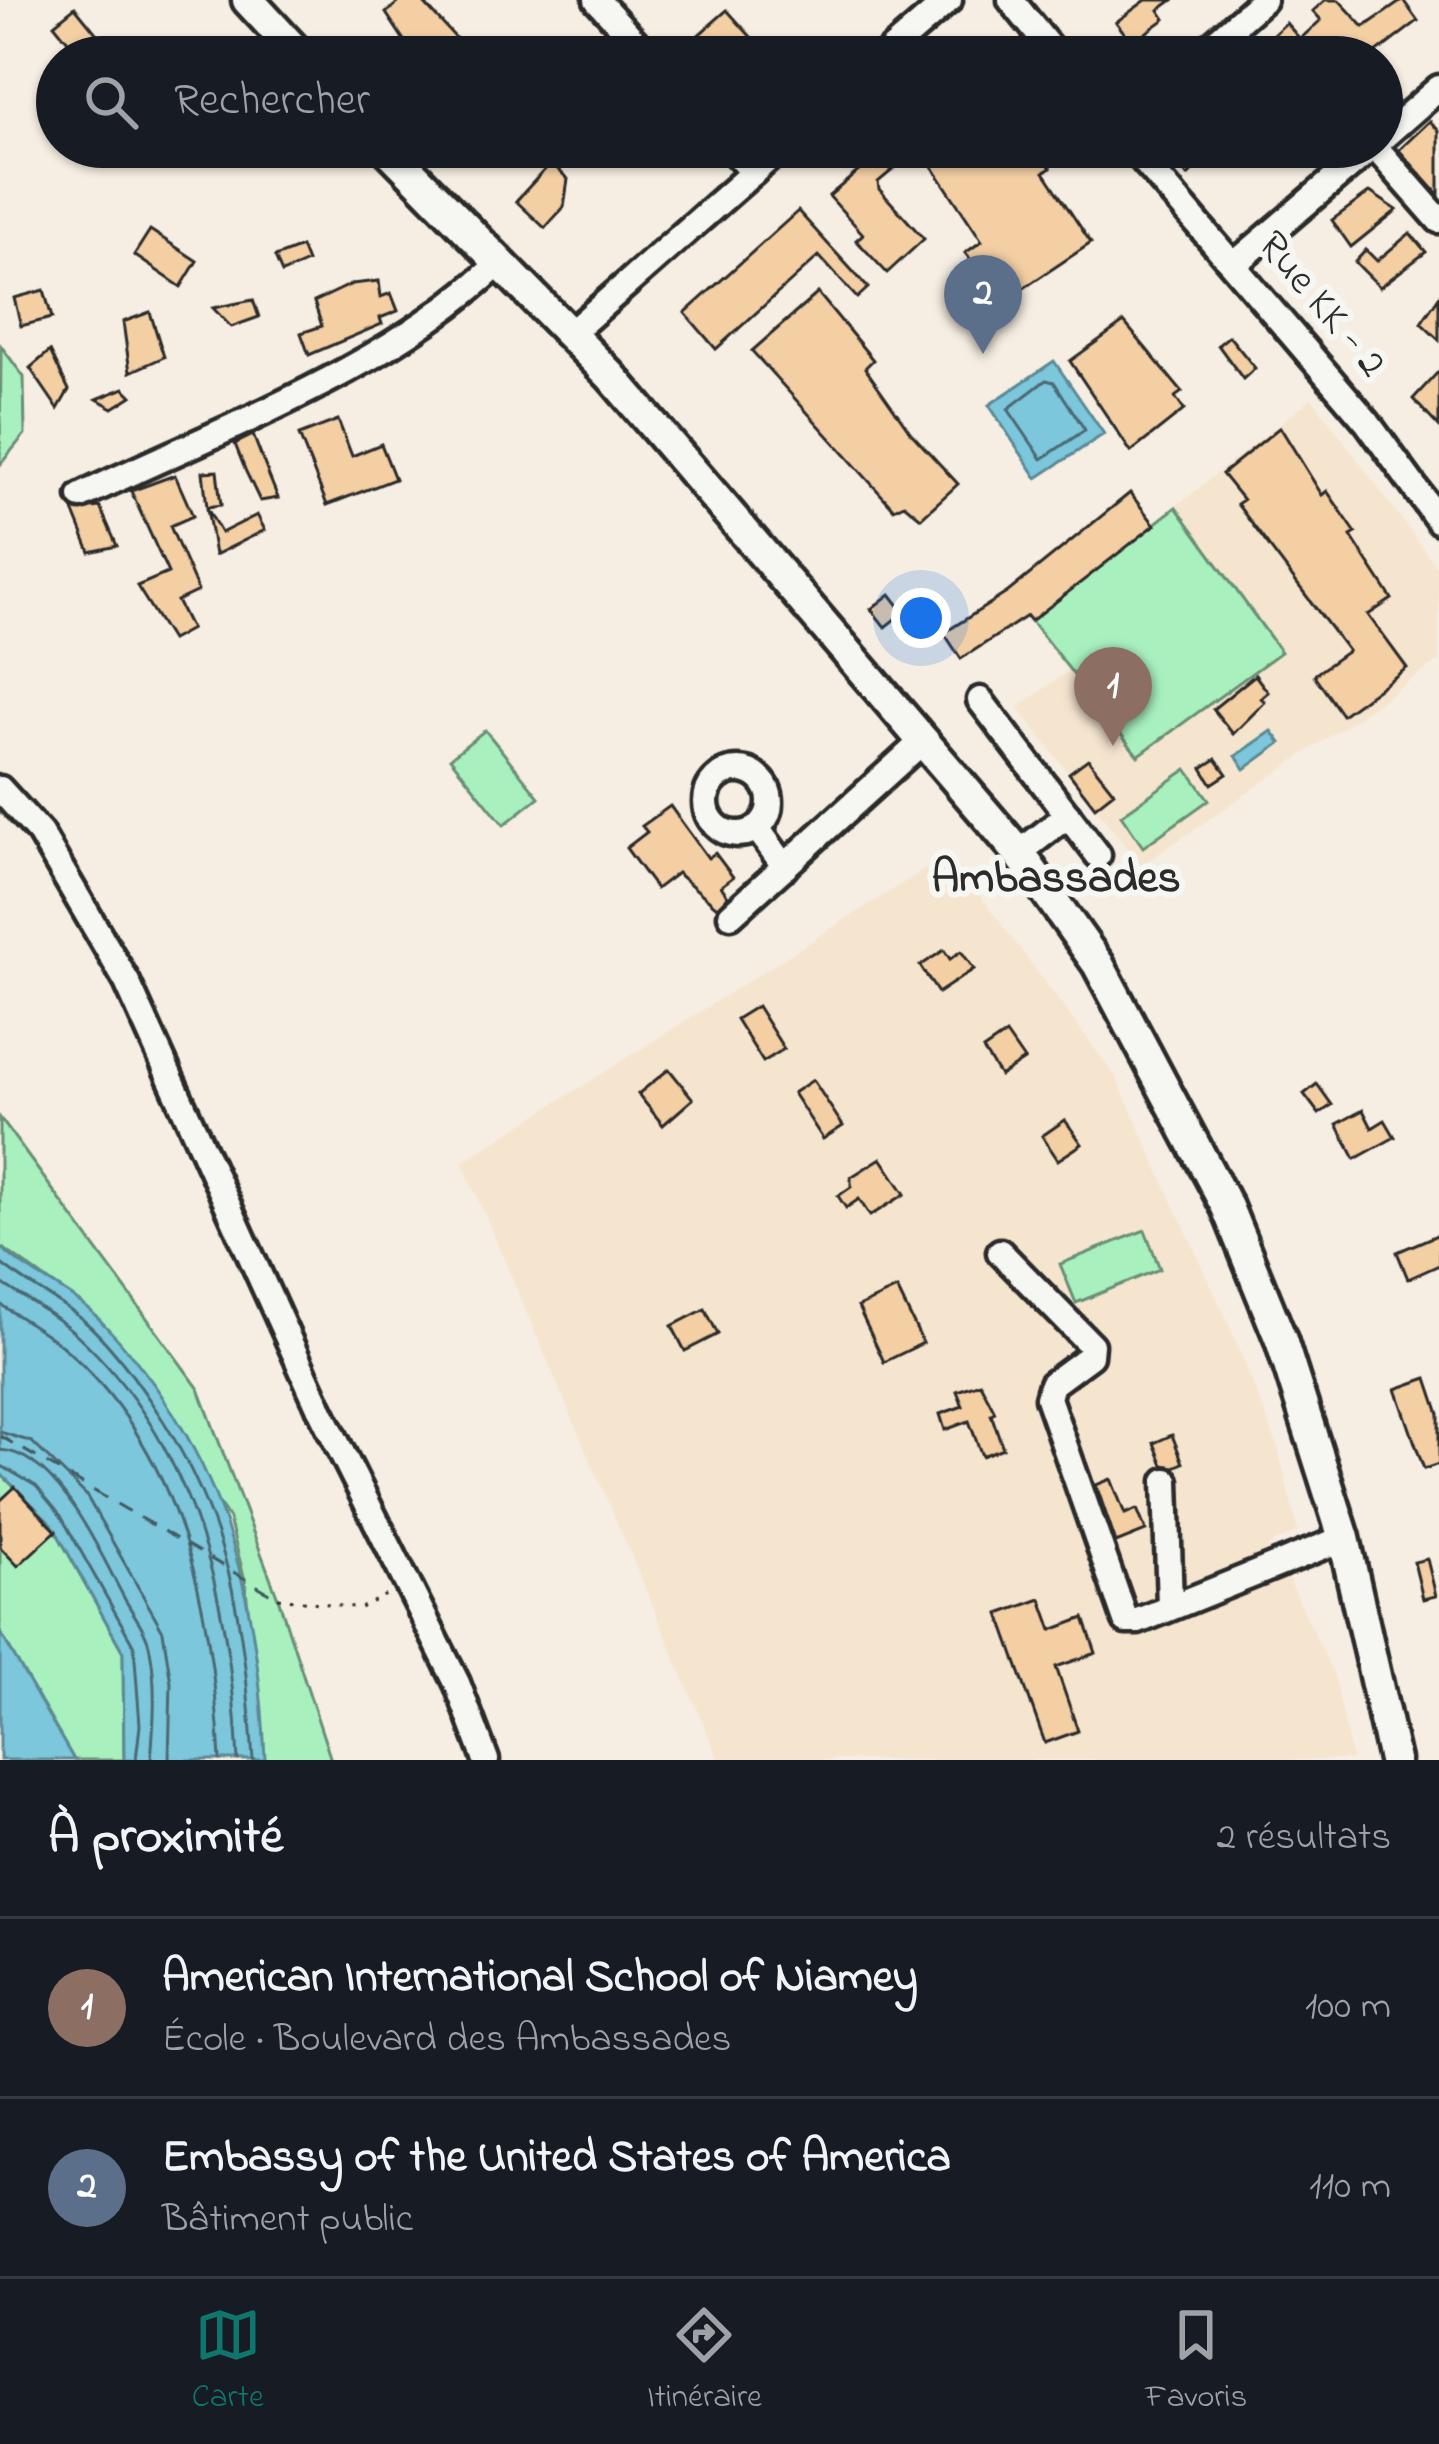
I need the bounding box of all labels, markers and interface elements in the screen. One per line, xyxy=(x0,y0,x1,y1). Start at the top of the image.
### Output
search box xyxy=(36,36,1403,168)
icon: search xyxy=(78,69,144,135)
text: Rechercher xyxy=(174,69,370,135)
street label: Rue KK - 2 xyxy=(1241,218,1401,392)
pin: 2 xyxy=(944,255,1022,354)
your location xyxy=(891,588,951,648)
pin: 1 xyxy=(1074,647,1152,746)
district label: Ambassades xyxy=(931,847,1181,913)
text: À proximité xyxy=(48,1801,283,1876)
text: 2 résultats xyxy=(1217,1810,1391,1867)
text: American International School of Niamey xyxy=(162,1946,918,2012)
text: 1 xyxy=(81,1979,93,2036)
text: 100 m xyxy=(1305,1979,1391,2036)
text: École · Boulevard des Ambassades xyxy=(162,2012,731,2069)
text: Embassy of the United States of America xyxy=(162,2126,951,2192)
text: 2 xyxy=(77,2159,97,2216)
text: 110 m xyxy=(1309,2159,1391,2216)
text: Bâtiment public xyxy=(162,2192,413,2249)
tab: Carte xyxy=(192,2302,264,2422)
tab: Itinéraire xyxy=(647,2302,762,2422)
tab: Favoris xyxy=(1145,2302,1247,2422)

